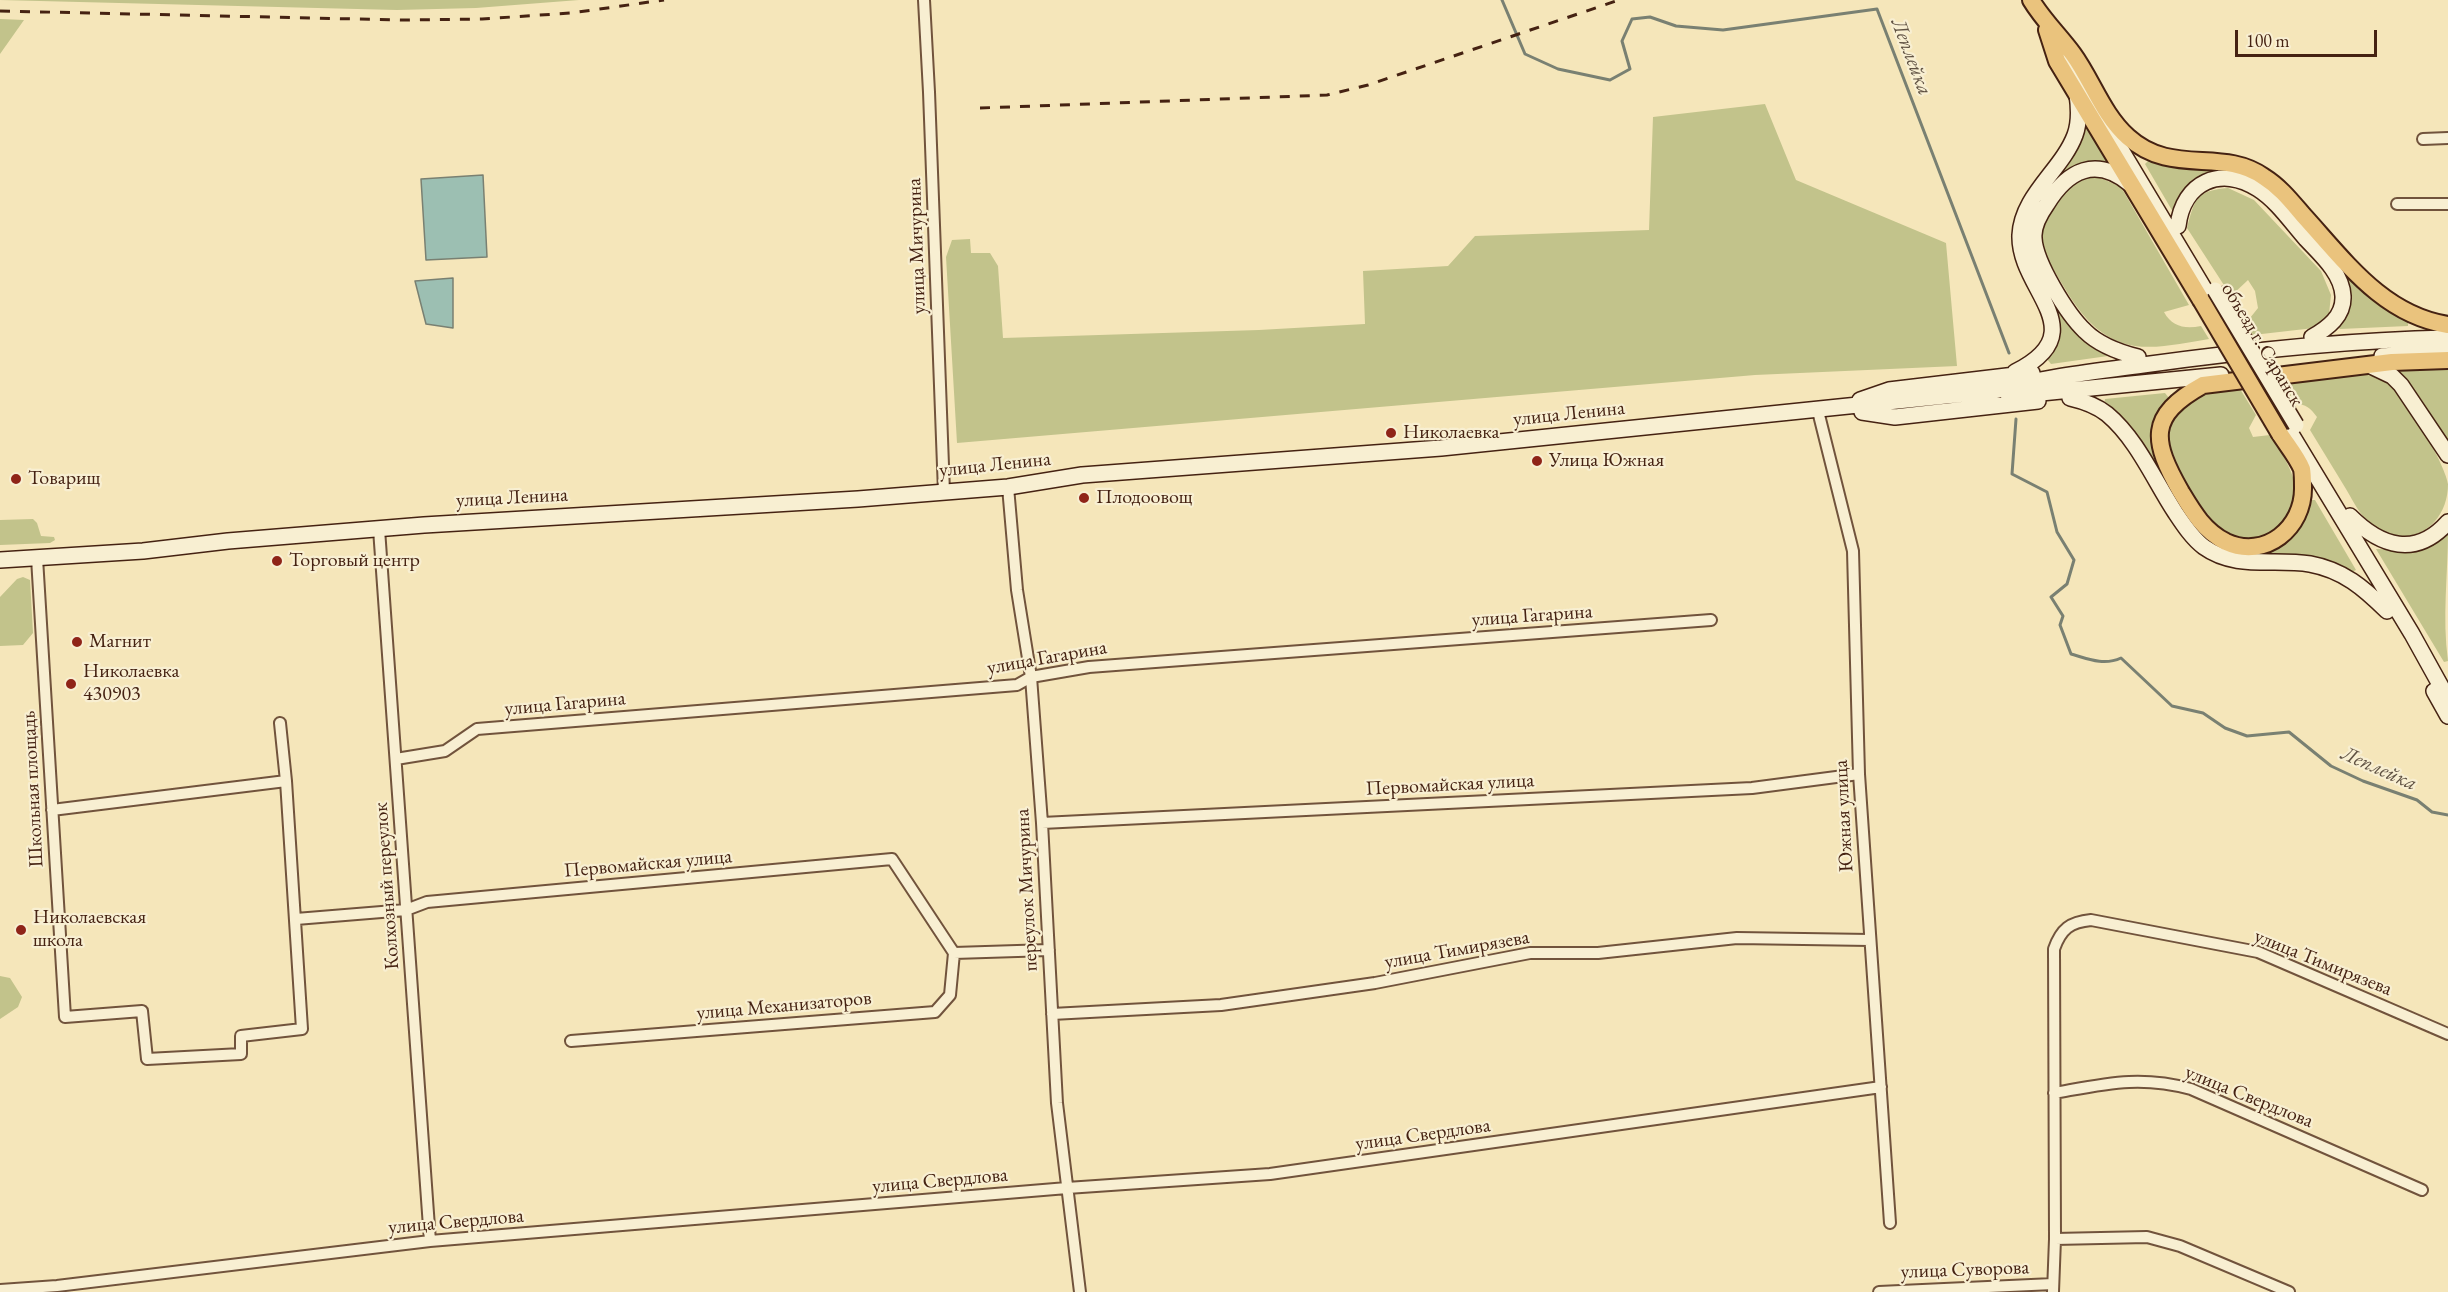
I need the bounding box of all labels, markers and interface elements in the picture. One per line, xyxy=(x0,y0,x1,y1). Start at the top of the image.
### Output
water label: Леплейка xyxy=(1885,15,1937,99)
scale bar xyxy=(2238,18,2380,56)
text: 100 m xyxy=(2246,29,2290,52)
street label: улица Мичурина xyxy=(903,177,931,315)
street label: объезд г. Саранск xyxy=(2216,279,2308,411)
street label: улица Ленина xyxy=(1512,396,1626,432)
place label: Николаевка xyxy=(1403,421,1499,445)
marker: Николаевка xyxy=(1384,426,1398,440)
street label: улица Ленина xyxy=(938,447,1052,483)
place label: Улица Южная xyxy=(1549,449,1664,473)
marker: Улица Южная xyxy=(1530,454,1544,468)
place label: Товарищ xyxy=(28,467,100,491)
marker: Товарищ xyxy=(9,472,23,486)
street label: улица Ленина xyxy=(455,483,569,513)
place label: Плодоовощ xyxy=(1096,486,1193,510)
marker: Плодоовощ xyxy=(1077,491,1091,505)
place label: Торговый центр xyxy=(289,549,420,573)
marker: Торговый центр xyxy=(270,554,284,568)
street label: улица Гагарина xyxy=(1471,600,1593,632)
place label: Магнит xyxy=(89,630,151,654)
marker: Магнит xyxy=(70,635,84,649)
street label: улица Гагарина xyxy=(985,636,1109,680)
place label: Николаевка 430903 xyxy=(83,660,179,707)
marker: Николаевка 430903 xyxy=(64,677,78,691)
street label: улица Гагарина xyxy=(504,687,626,721)
street label: Школьная площадь xyxy=(17,710,49,868)
water label: Леплейка xyxy=(2337,741,2421,797)
street label: Южная улица xyxy=(1829,759,1859,873)
street label: Первомайская улица xyxy=(1365,769,1535,801)
street label: Колхозный переулок xyxy=(369,801,405,971)
street label: переулок Мичурина xyxy=(1011,808,1043,972)
street label: Первомайская улица xyxy=(563,845,733,883)
place label: Николаевская школа xyxy=(33,906,146,953)
marker: Николаевская школа xyxy=(14,923,28,937)
street label: улица Тимирязева xyxy=(2251,924,2395,1002)
street label: улица Тимирязева xyxy=(1383,925,1531,975)
street label: улица Механизаторов xyxy=(696,986,872,1026)
street label: улица Свердлова xyxy=(2181,1060,2317,1134)
street label: улица Свердлова xyxy=(1354,1114,1492,1156)
street label: улица Свердлова xyxy=(871,1163,1009,1199)
street label: улица Свердлова xyxy=(387,1204,525,1240)
street label: улица Суворова xyxy=(1900,1256,2030,1284)

